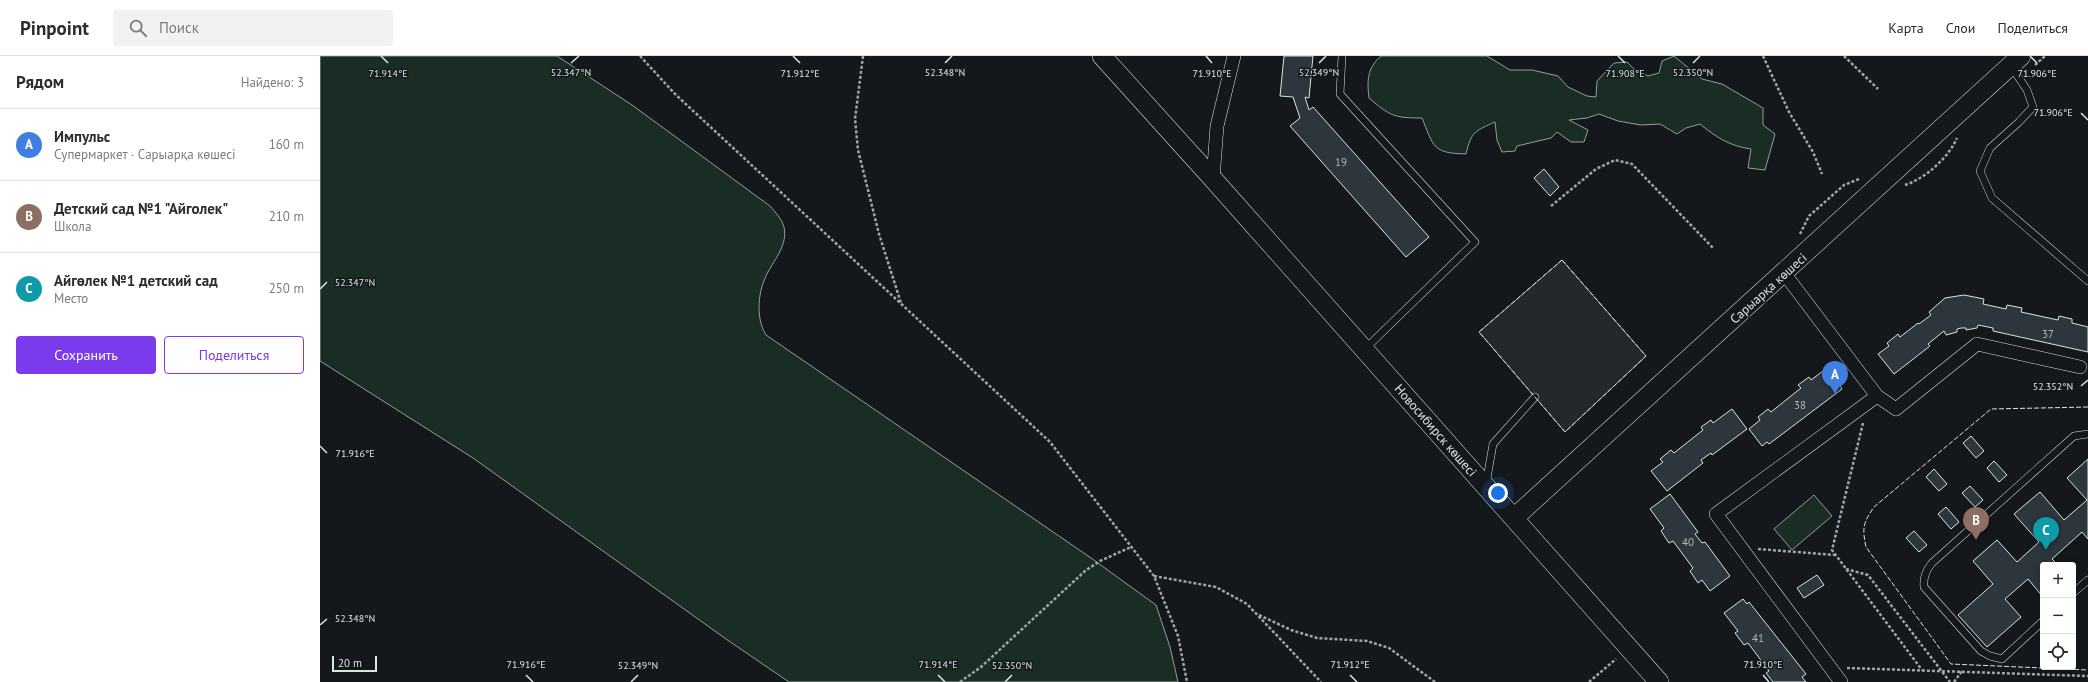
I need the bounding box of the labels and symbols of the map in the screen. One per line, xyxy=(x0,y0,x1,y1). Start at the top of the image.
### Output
text: 52.347°N xyxy=(551,66,591,79)
text: 52.348°N xyxy=(925,66,965,79)
text: 52.349°N xyxy=(1299,66,1339,79)
text: 52.350°N xyxy=(1673,66,1713,79)
text: 71.914°E xyxy=(369,67,408,80)
text: 71.912°E xyxy=(781,67,820,80)
text: 71.910°E xyxy=(1193,67,1232,80)
text: 71.908°E xyxy=(1606,67,1645,80)
text: 71.906°E xyxy=(2018,67,2057,80)
text: 71.906°E xyxy=(2034,106,2073,119)
house number: 19 xyxy=(1335,155,1347,169)
street label: Сарыарқа көшесі xyxy=(1726,249,1810,327)
text: 52.347°N xyxy=(335,276,375,289)
house number: 37 xyxy=(2042,327,2054,341)
pin: A xyxy=(1822,361,1848,394)
text: 52.352°N xyxy=(2033,380,2073,393)
street label: Новосибирск көшесі xyxy=(1391,381,1480,480)
house number: 38 xyxy=(1794,398,1806,412)
text: 71.916°E xyxy=(336,447,375,460)
your location xyxy=(1488,483,1508,503)
pin: B xyxy=(1963,507,1989,540)
pin: C xyxy=(2033,517,2059,550)
house number: 40 xyxy=(1682,535,1694,549)
text: 52.348°N xyxy=(335,612,375,625)
house number: 41 xyxy=(1752,631,1764,645)
scale bar xyxy=(332,654,377,673)
text: 71.916°E xyxy=(507,658,546,671)
text: 71.914°E xyxy=(919,658,958,671)
text: 71.912°E xyxy=(1331,658,1370,671)
text: 71.910°E xyxy=(1744,658,1783,671)
text: 52.349°N xyxy=(618,659,658,672)
text: 52.350°N xyxy=(992,659,1032,672)

